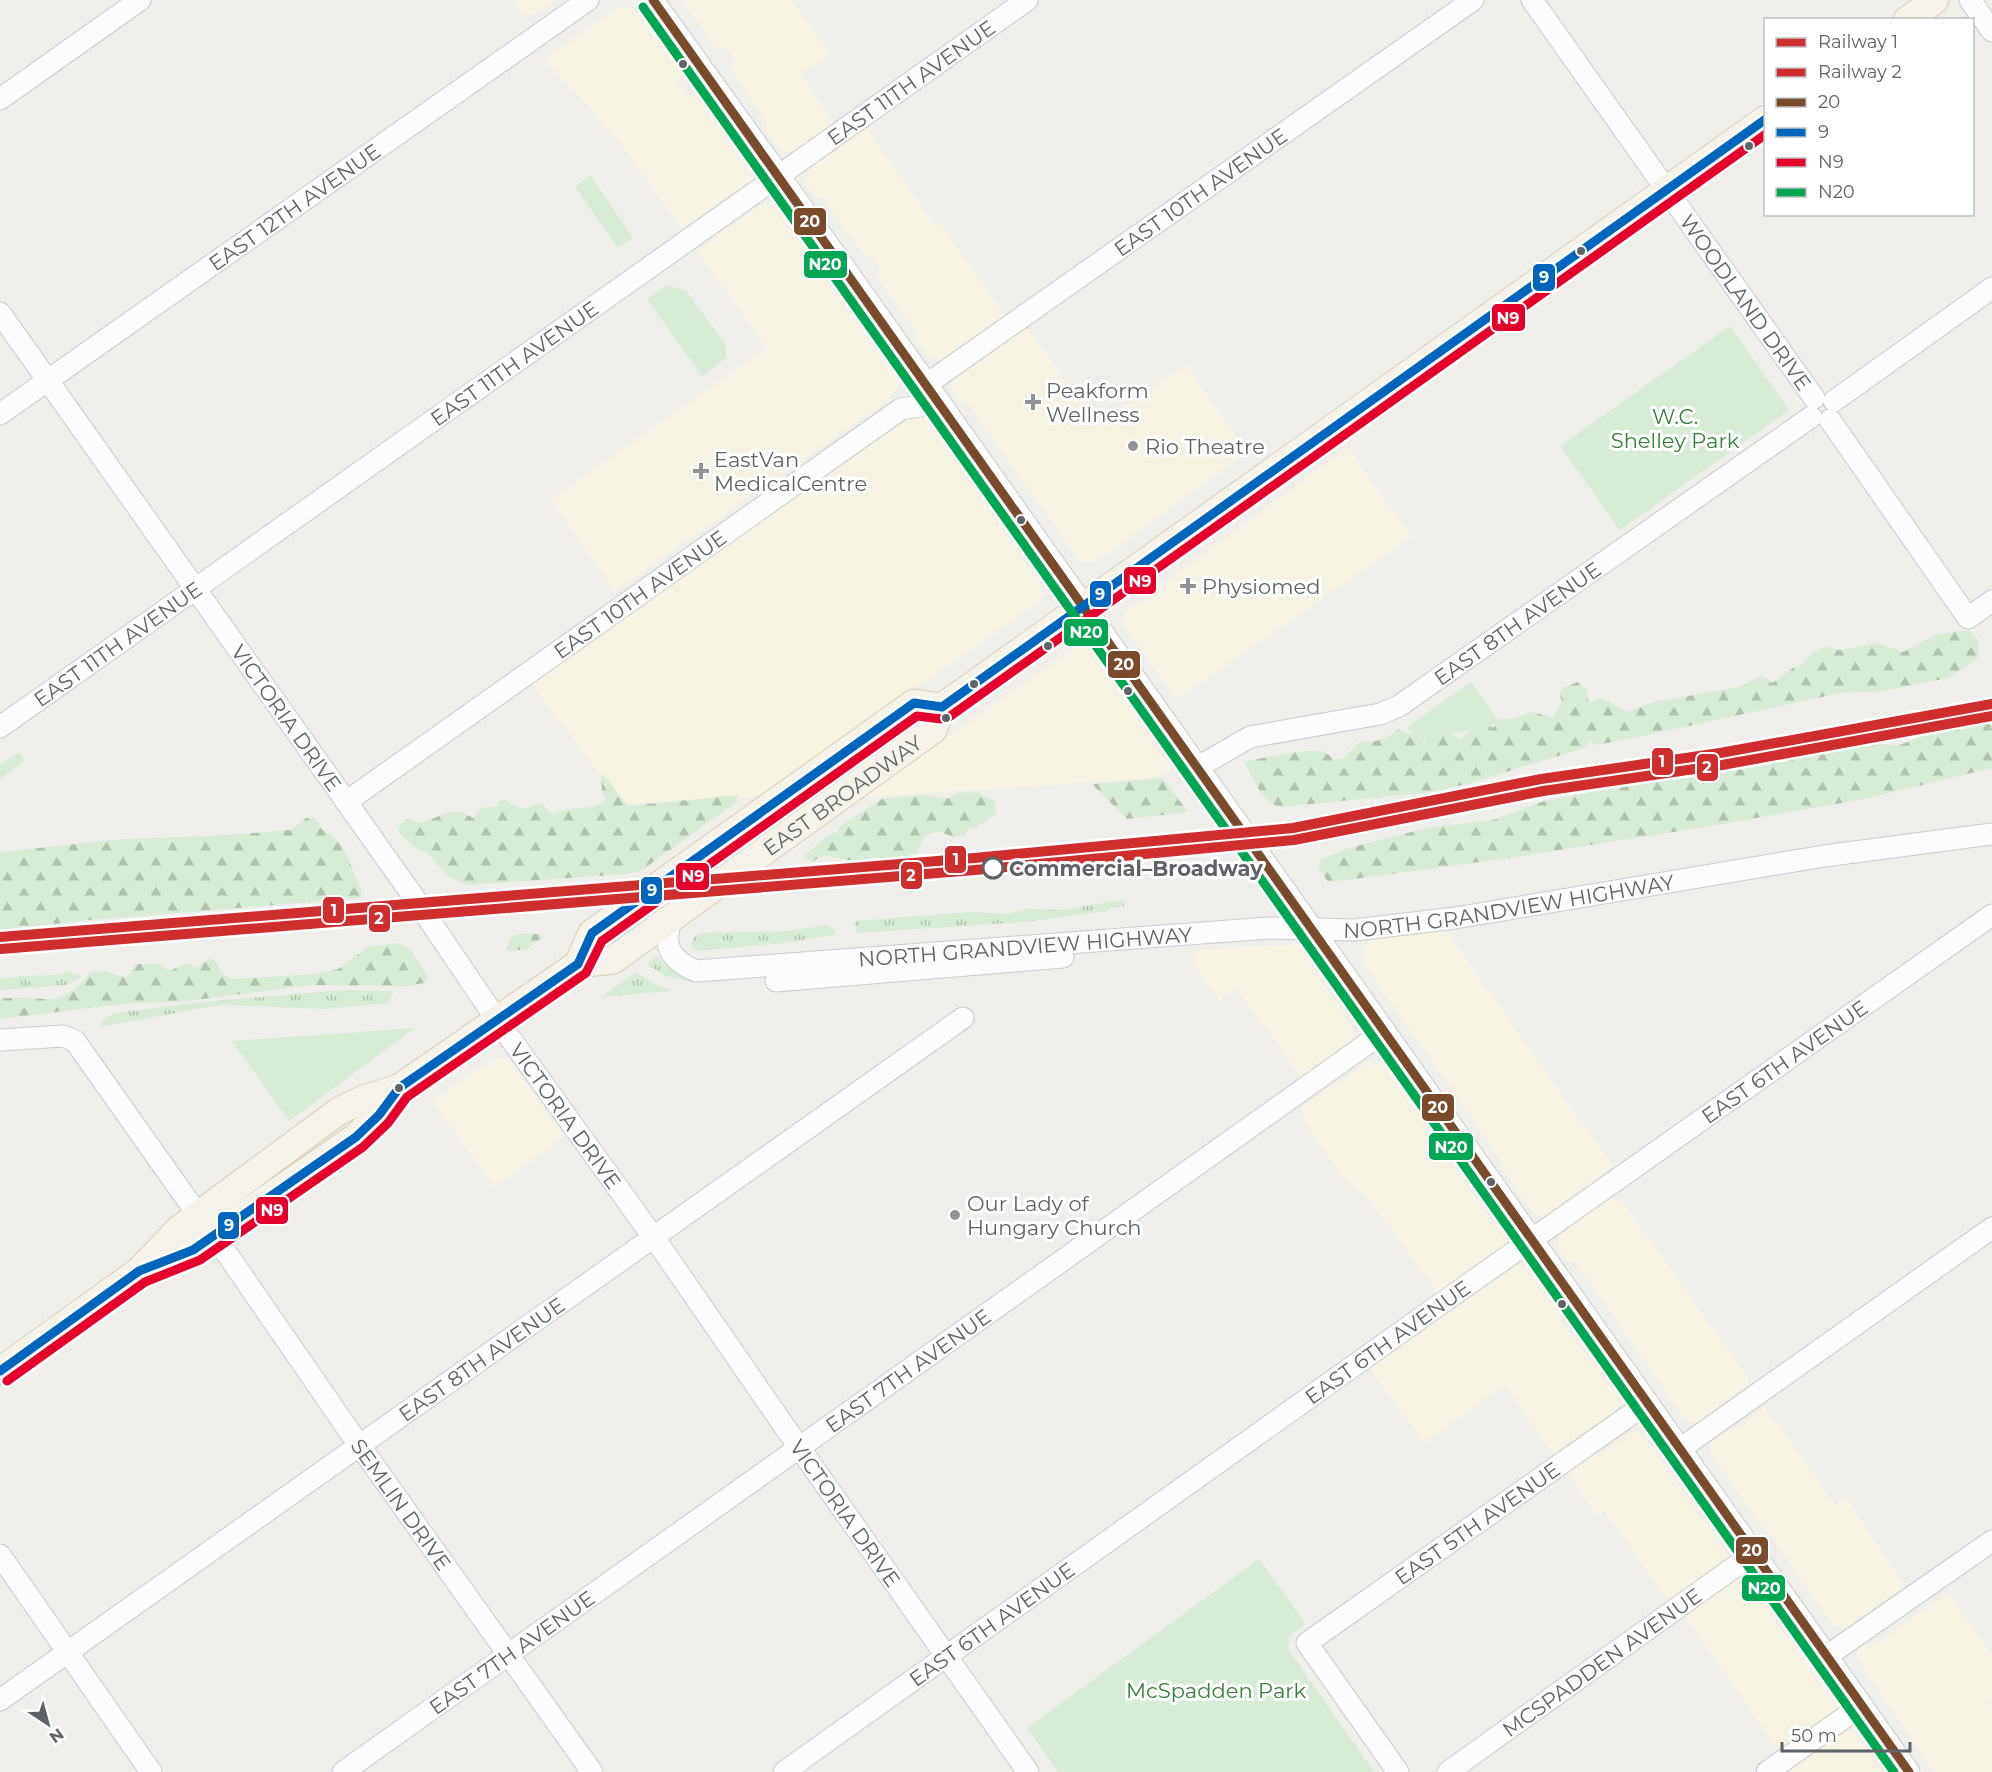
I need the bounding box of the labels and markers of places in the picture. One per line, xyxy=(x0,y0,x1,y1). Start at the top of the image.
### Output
unlabelled marker xyxy=(677,58,689,70)
unlabelled marker xyxy=(1743,140,1755,152)
unlabelled marker xyxy=(1575,245,1587,257)
place label: Peakform Wellness xyxy=(1046,378,1149,427)
marker: Peakform Wellness xyxy=(1024,393,1042,411)
place label: Rio Theatre xyxy=(1145,434,1265,459)
marker: Rio Theatre xyxy=(1126,439,1140,453)
place label: EastVan MedicalCentre xyxy=(714,447,867,496)
marker: EastVan MedicalCentre xyxy=(692,462,710,480)
unlabelled marker xyxy=(1015,514,1027,526)
place label: Physiomed xyxy=(1202,574,1320,599)
marker: Physiomed xyxy=(1179,577,1197,595)
unlabelled marker xyxy=(1042,640,1054,652)
unlabelled marker xyxy=(968,678,980,690)
unlabelled marker xyxy=(1122,685,1134,697)
unlabelled marker xyxy=(940,712,952,724)
place label: Commercial–Broadway xyxy=(1009,856,1263,881)
marker: Commercial–Broadway xyxy=(982,857,1004,879)
unlabelled marker xyxy=(393,1082,405,1094)
unlabelled marker xyxy=(1485,1176,1497,1188)
place label: Our Lady of Hungary Church xyxy=(967,1191,1142,1240)
marker: Our Lady of Hungary Church xyxy=(948,1208,962,1222)
unlabelled marker xyxy=(1556,1298,1568,1310)

